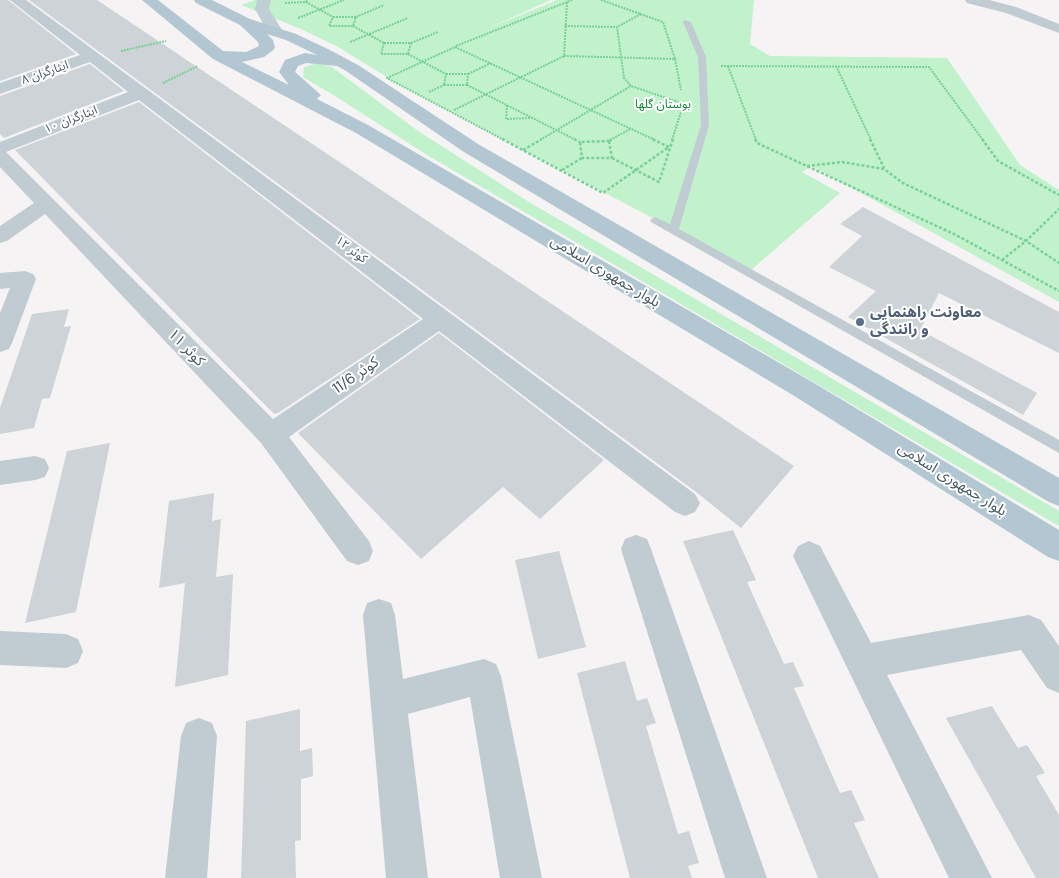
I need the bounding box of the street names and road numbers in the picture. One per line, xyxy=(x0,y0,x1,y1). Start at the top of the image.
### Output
street label: ایثارگران ۸ xyxy=(20,58,70,88)
street label: ایثارگران ۱۰ xyxy=(42,103,100,137)
street label: بلوار جمهوری اسلامی xyxy=(547,232,663,312)
street label: کوثر ۱۲ xyxy=(332,233,370,267)
street label: کوثر ۱۱ xyxy=(164,326,208,370)
street label: کوثر 11/6 xyxy=(330,354,382,398)
street label: بلوار جمهوری اسلامی xyxy=(894,439,1010,521)

